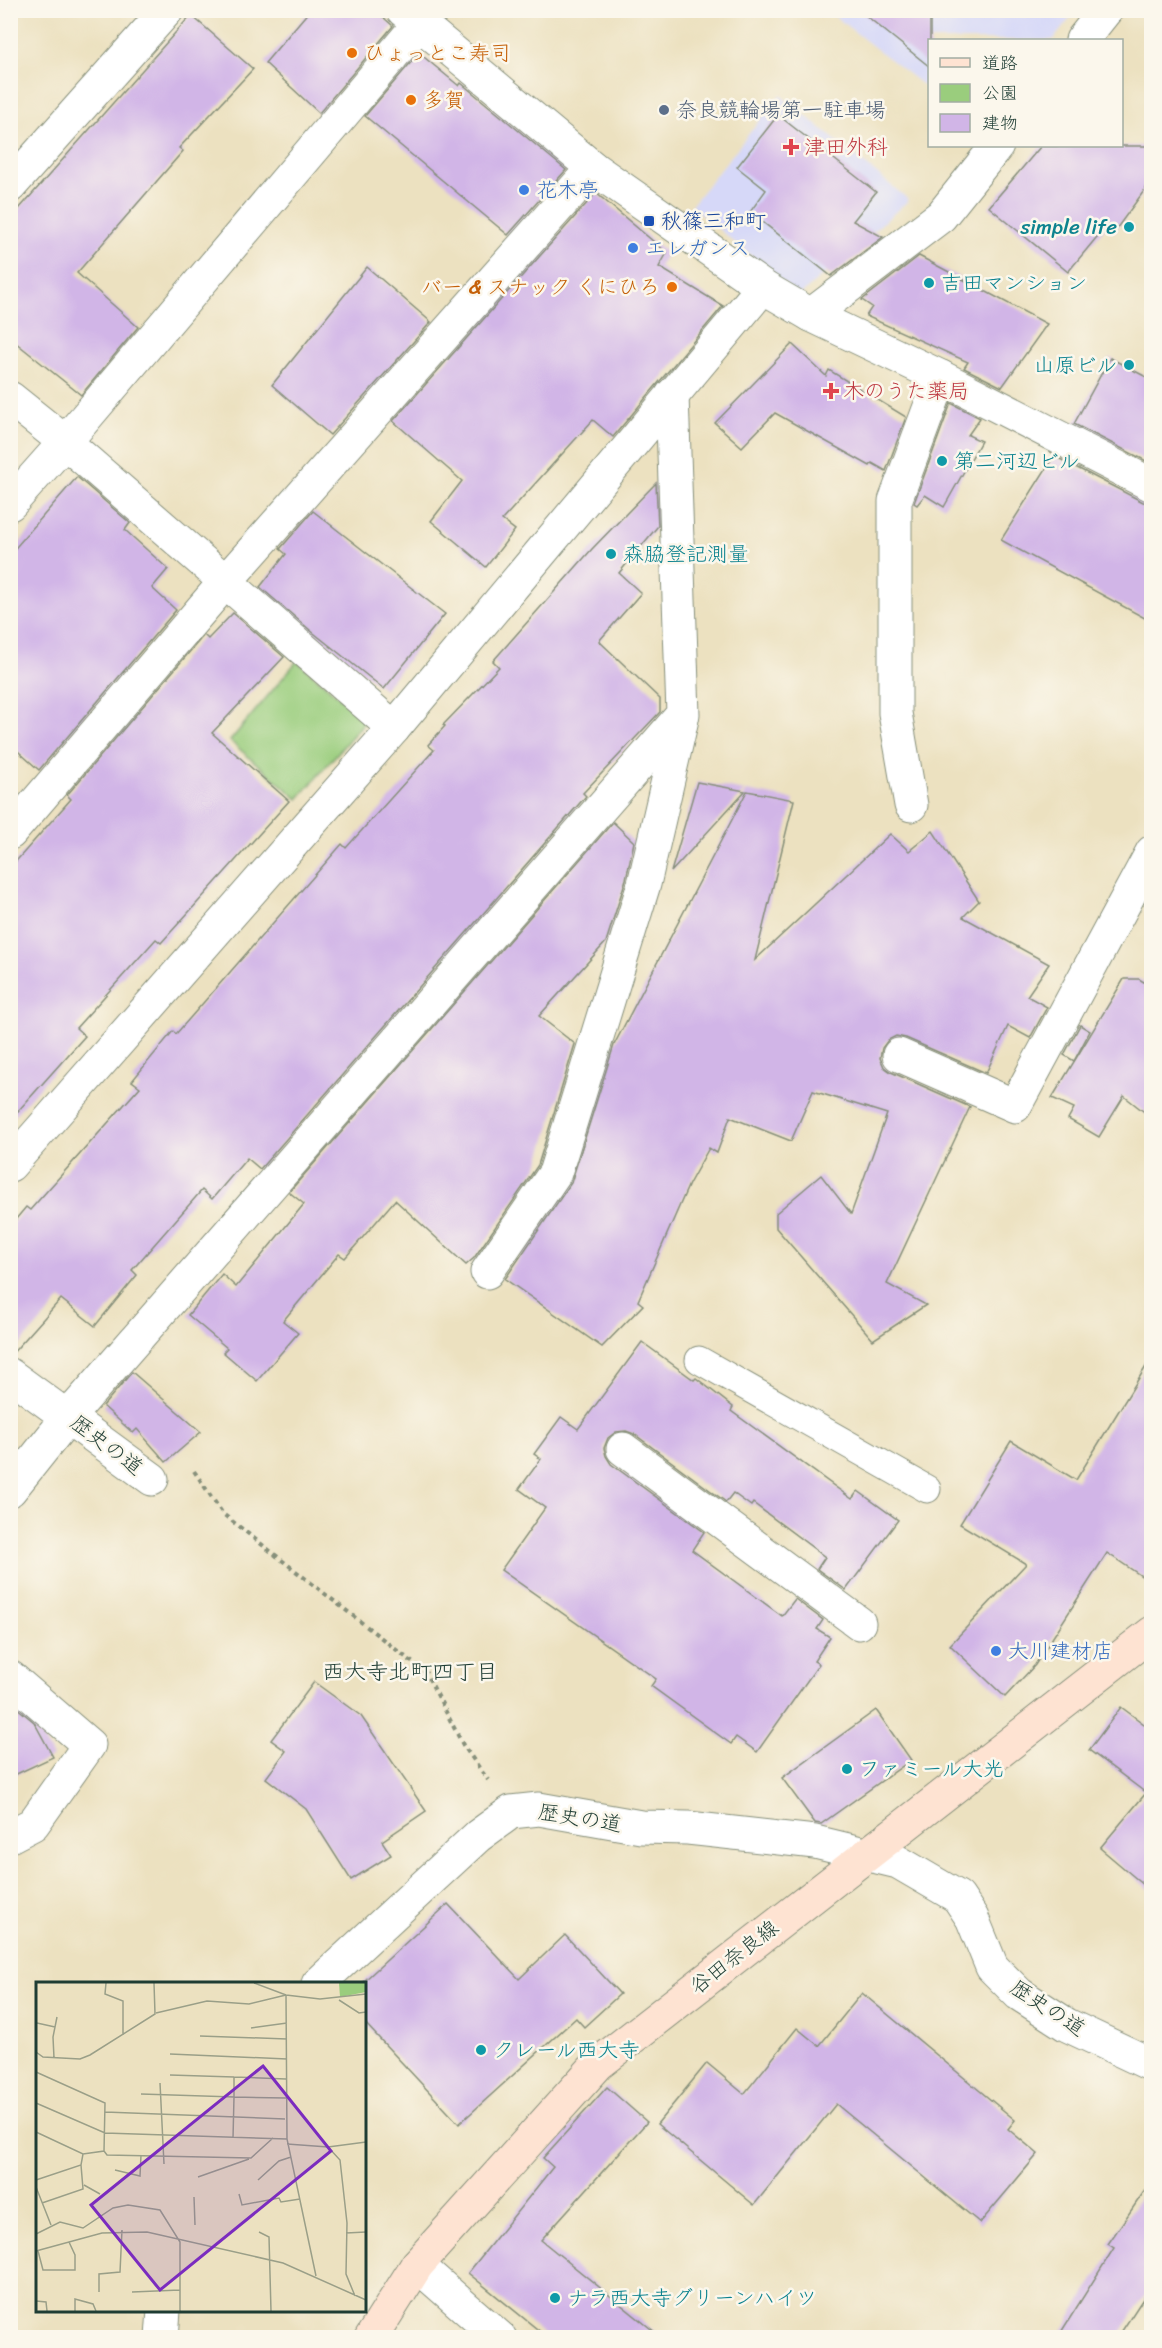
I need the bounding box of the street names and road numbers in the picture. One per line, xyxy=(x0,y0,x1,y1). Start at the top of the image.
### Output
street label: 歴史の道 xyxy=(62,1405,152,1485)
street label: 歴史の道 xyxy=(536,1793,624,1843)
street label: 谷田奈良線 xyxy=(681,1910,787,2004)
street label: 歴史の道 xyxy=(1002,1969,1094,2047)

